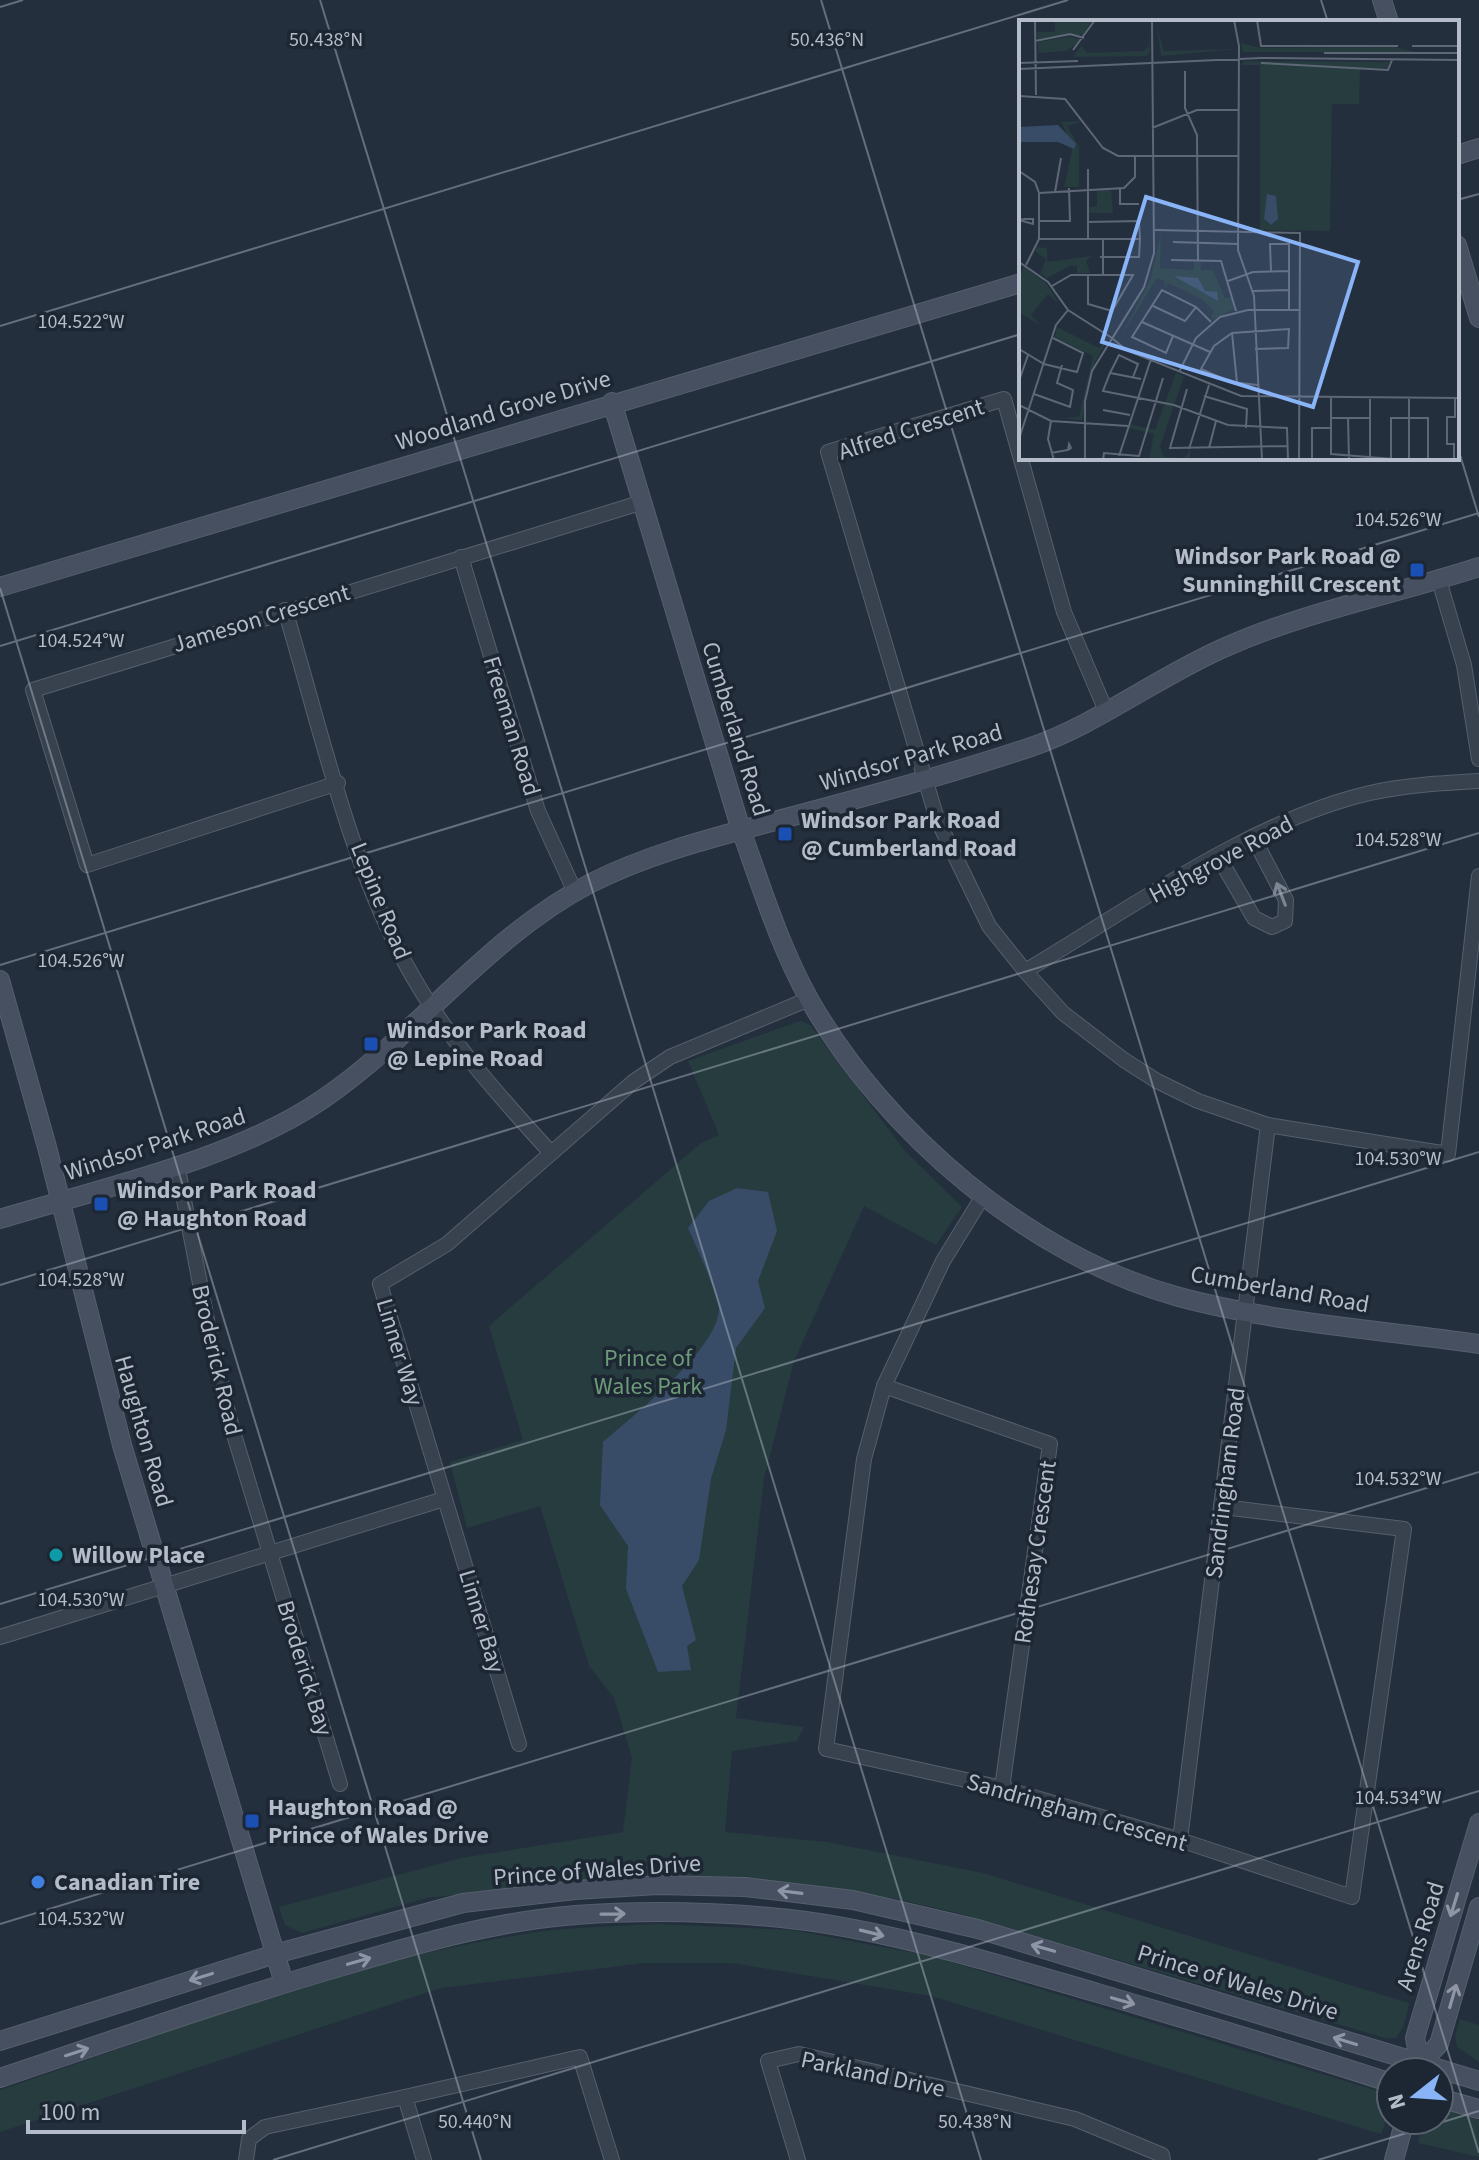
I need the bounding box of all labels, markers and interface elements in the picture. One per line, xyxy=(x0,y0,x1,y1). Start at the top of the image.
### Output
inset map xyxy=(1019,20,1459,460)
text: 50.438°N xyxy=(289,26,363,54)
text: 50.436°N xyxy=(790,26,864,54)
text: 104.522°W xyxy=(38,308,125,336)
street label: Woodland Grove Drive xyxy=(391,361,615,460)
street label: Alfred Crescent xyxy=(834,389,989,470)
text: 104.526°W xyxy=(1355,506,1442,534)
place label: Windsor Park Road @ Sunninghill Crescent xyxy=(1175,539,1401,602)
marker: Windsor Park Road @ Sunninghill Crescent xyxy=(1408,561,1426,579)
street label: Jameson Crescent xyxy=(168,575,354,662)
text: 104.524°W xyxy=(38,627,125,655)
street label: Cumberland Road xyxy=(692,638,779,821)
street label: Freeman Road xyxy=(474,652,549,800)
street label: Windsor Park Road xyxy=(816,715,1007,800)
place label: Windsor Park Road @ Cumberland Road xyxy=(801,803,1017,866)
street label: Highgrove Road xyxy=(1143,807,1300,912)
marker: Windsor Park Road @ Cumberland Road xyxy=(776,825,794,843)
text: 104.528°W xyxy=(1355,826,1442,854)
street label: Lepine Road xyxy=(341,837,420,965)
one-way arrow xyxy=(1273,882,1287,907)
text: 104.526°W xyxy=(38,947,125,975)
place label: Windsor Park Road @ Lepine Road xyxy=(387,1013,587,1076)
marker: Windsor Park Road @ Lepine Road xyxy=(362,1035,380,1053)
street label: Windsor Park Road xyxy=(60,1099,250,1190)
text: 104.530°W xyxy=(1355,1145,1442,1173)
place label: Windsor Park Road @ Haughton Road xyxy=(117,1173,317,1236)
marker: Windsor Park Road @ Haughton Road xyxy=(92,1195,110,1213)
street label: Cumberland Road xyxy=(1188,1257,1372,1322)
text: 104.528°W xyxy=(38,1266,125,1294)
street label: Broderick Road xyxy=(182,1281,251,1439)
street label: Linner Way xyxy=(367,1294,432,1410)
park label: Prince of Wales Park xyxy=(594,1341,702,1404)
street label: Haughton Road xyxy=(105,1351,182,1511)
street label: Sandringham Road xyxy=(1196,1386,1255,1581)
street label: Rothesay Crescent xyxy=(1005,1458,1066,1646)
text: 104.532°W xyxy=(1355,1465,1442,1493)
place label: Willow Place xyxy=(72,1538,205,1573)
marker: Willow Place xyxy=(47,1546,65,1564)
street label: Linner Bay xyxy=(449,1565,514,1677)
text: 104.530°W xyxy=(38,1586,125,1614)
street label: Broderick Bay xyxy=(267,1596,342,1740)
street label: Sandringham Crescent xyxy=(962,1764,1191,1861)
text: 104.534°W xyxy=(1355,1784,1442,1812)
place label: Haughton Road @ Prince of Wales Drive xyxy=(268,1790,489,1853)
marker: Haughton Road @ Prince of Wales Drive xyxy=(243,1812,261,1830)
street label: Prince of Wales Drive xyxy=(492,1846,702,1895)
place label: Canadian Tire xyxy=(54,1865,200,1900)
marker: Canadian Tire xyxy=(29,1873,47,1891)
street label: Arens Road xyxy=(1387,1877,1454,1995)
one-way arrow xyxy=(777,1885,804,1900)
one-way arrow xyxy=(1446,1892,1461,1918)
text: 104.532°W xyxy=(38,1905,125,1933)
one-way arrow xyxy=(599,1906,626,1922)
one-way arrow xyxy=(859,1927,884,1942)
street label: Prince of Wales Drive xyxy=(1133,1935,1343,2030)
one-way arrow xyxy=(1031,1939,1057,1954)
one-way arrow xyxy=(345,1953,371,1968)
one-way arrow xyxy=(188,1970,214,1985)
one-way arrow xyxy=(1446,1983,1461,2009)
one-way arrow xyxy=(1110,1994,1136,2009)
one-way arrow xyxy=(1333,2032,1358,2047)
street label: Parkland Drive xyxy=(798,2042,948,2107)
one-way arrow xyxy=(64,2044,89,2059)
north arrow xyxy=(1375,2056,1455,2136)
scale bar xyxy=(28,2084,244,2134)
text: N xyxy=(1379,2090,1414,2113)
text: 100 m xyxy=(40,2095,100,2130)
text: 50.440°N xyxy=(438,2108,512,2136)
text: 50.438°N xyxy=(938,2108,1012,2136)

